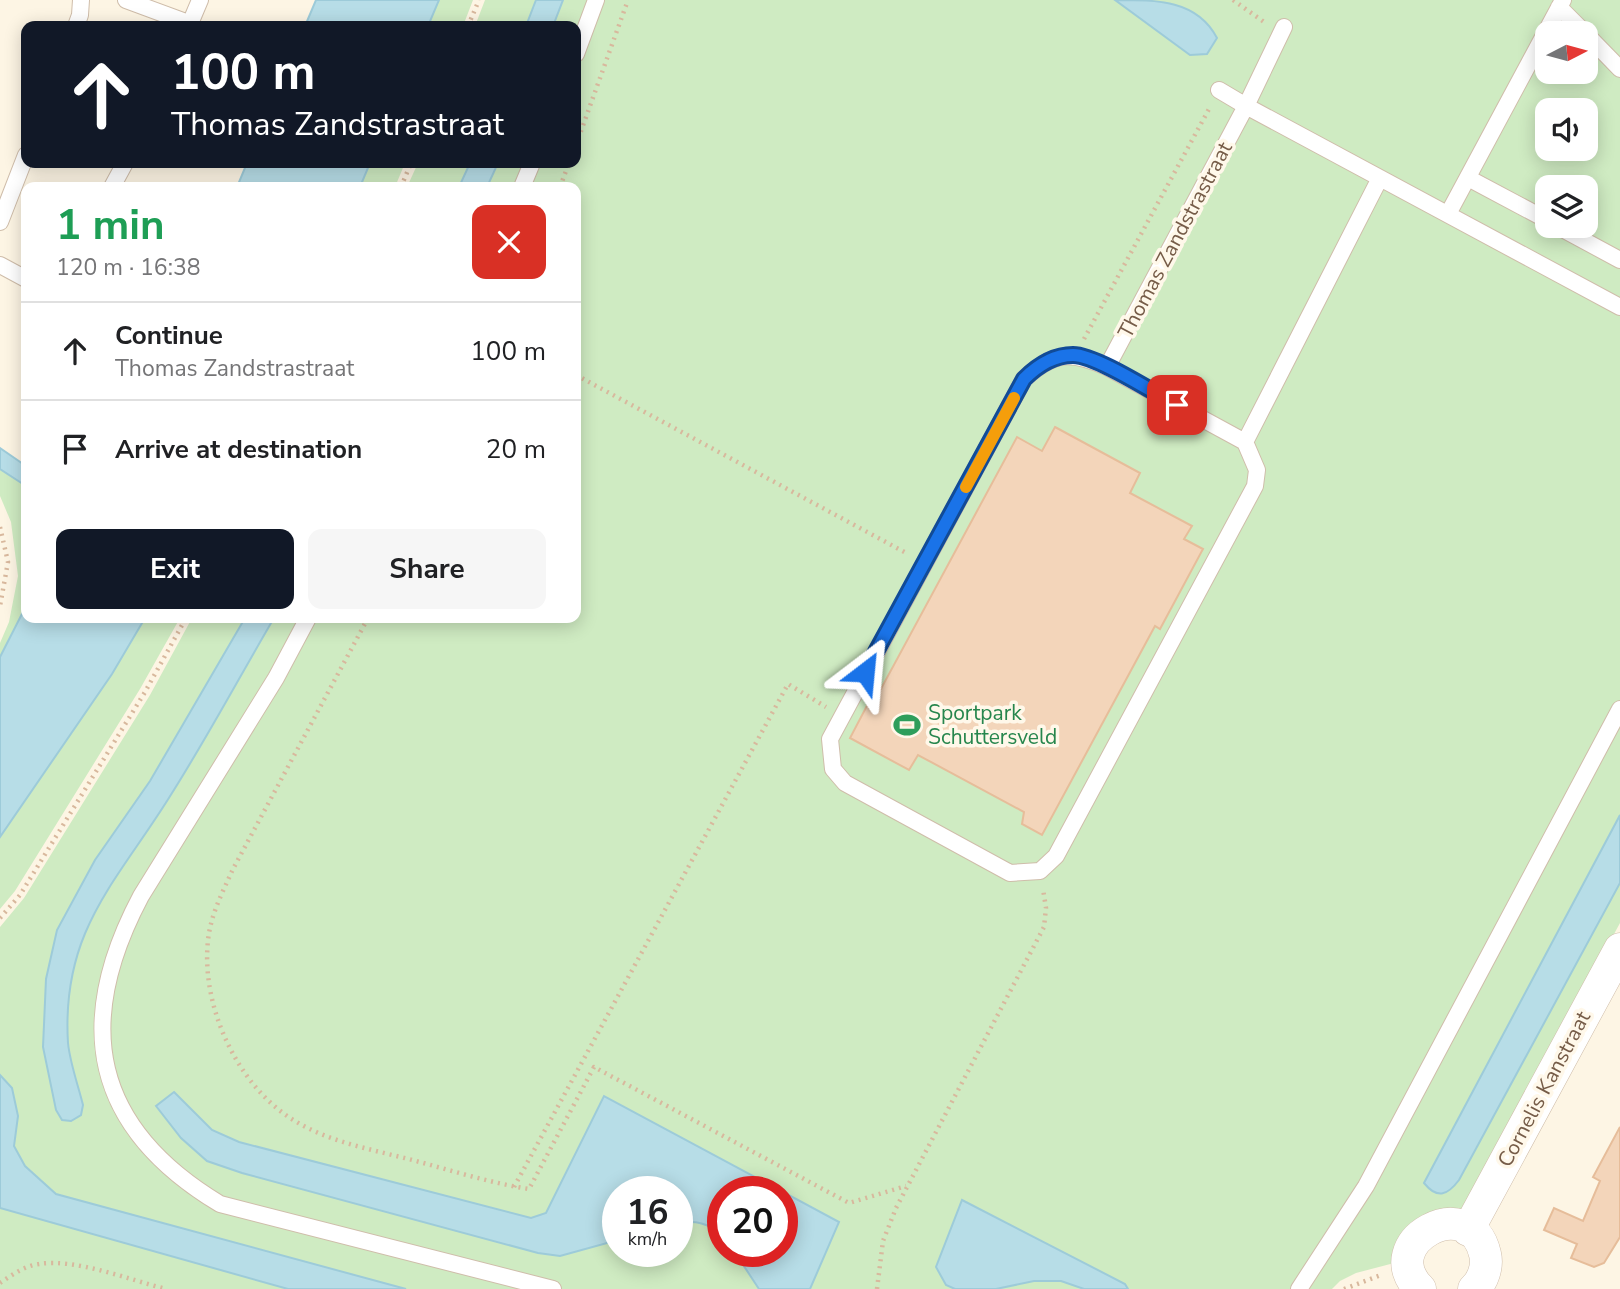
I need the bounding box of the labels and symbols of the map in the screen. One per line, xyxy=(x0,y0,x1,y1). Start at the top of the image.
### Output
north arrow xyxy=(1535,21,1598,84)
street label: Thomas Zandstrastraat xyxy=(1111,136,1239,343)
pin xyxy=(1147,375,1207,435)
position arrow xyxy=(828,635,902,709)
place label: Sportpark Schuttersveld xyxy=(928,699,1057,751)
sports icon: Sportpark Schuttersveld xyxy=(892,710,922,740)
street label: Cornelis Kanstraat xyxy=(1491,1006,1597,1172)
speed limit sign: 20 xyxy=(707,1176,798,1267)

